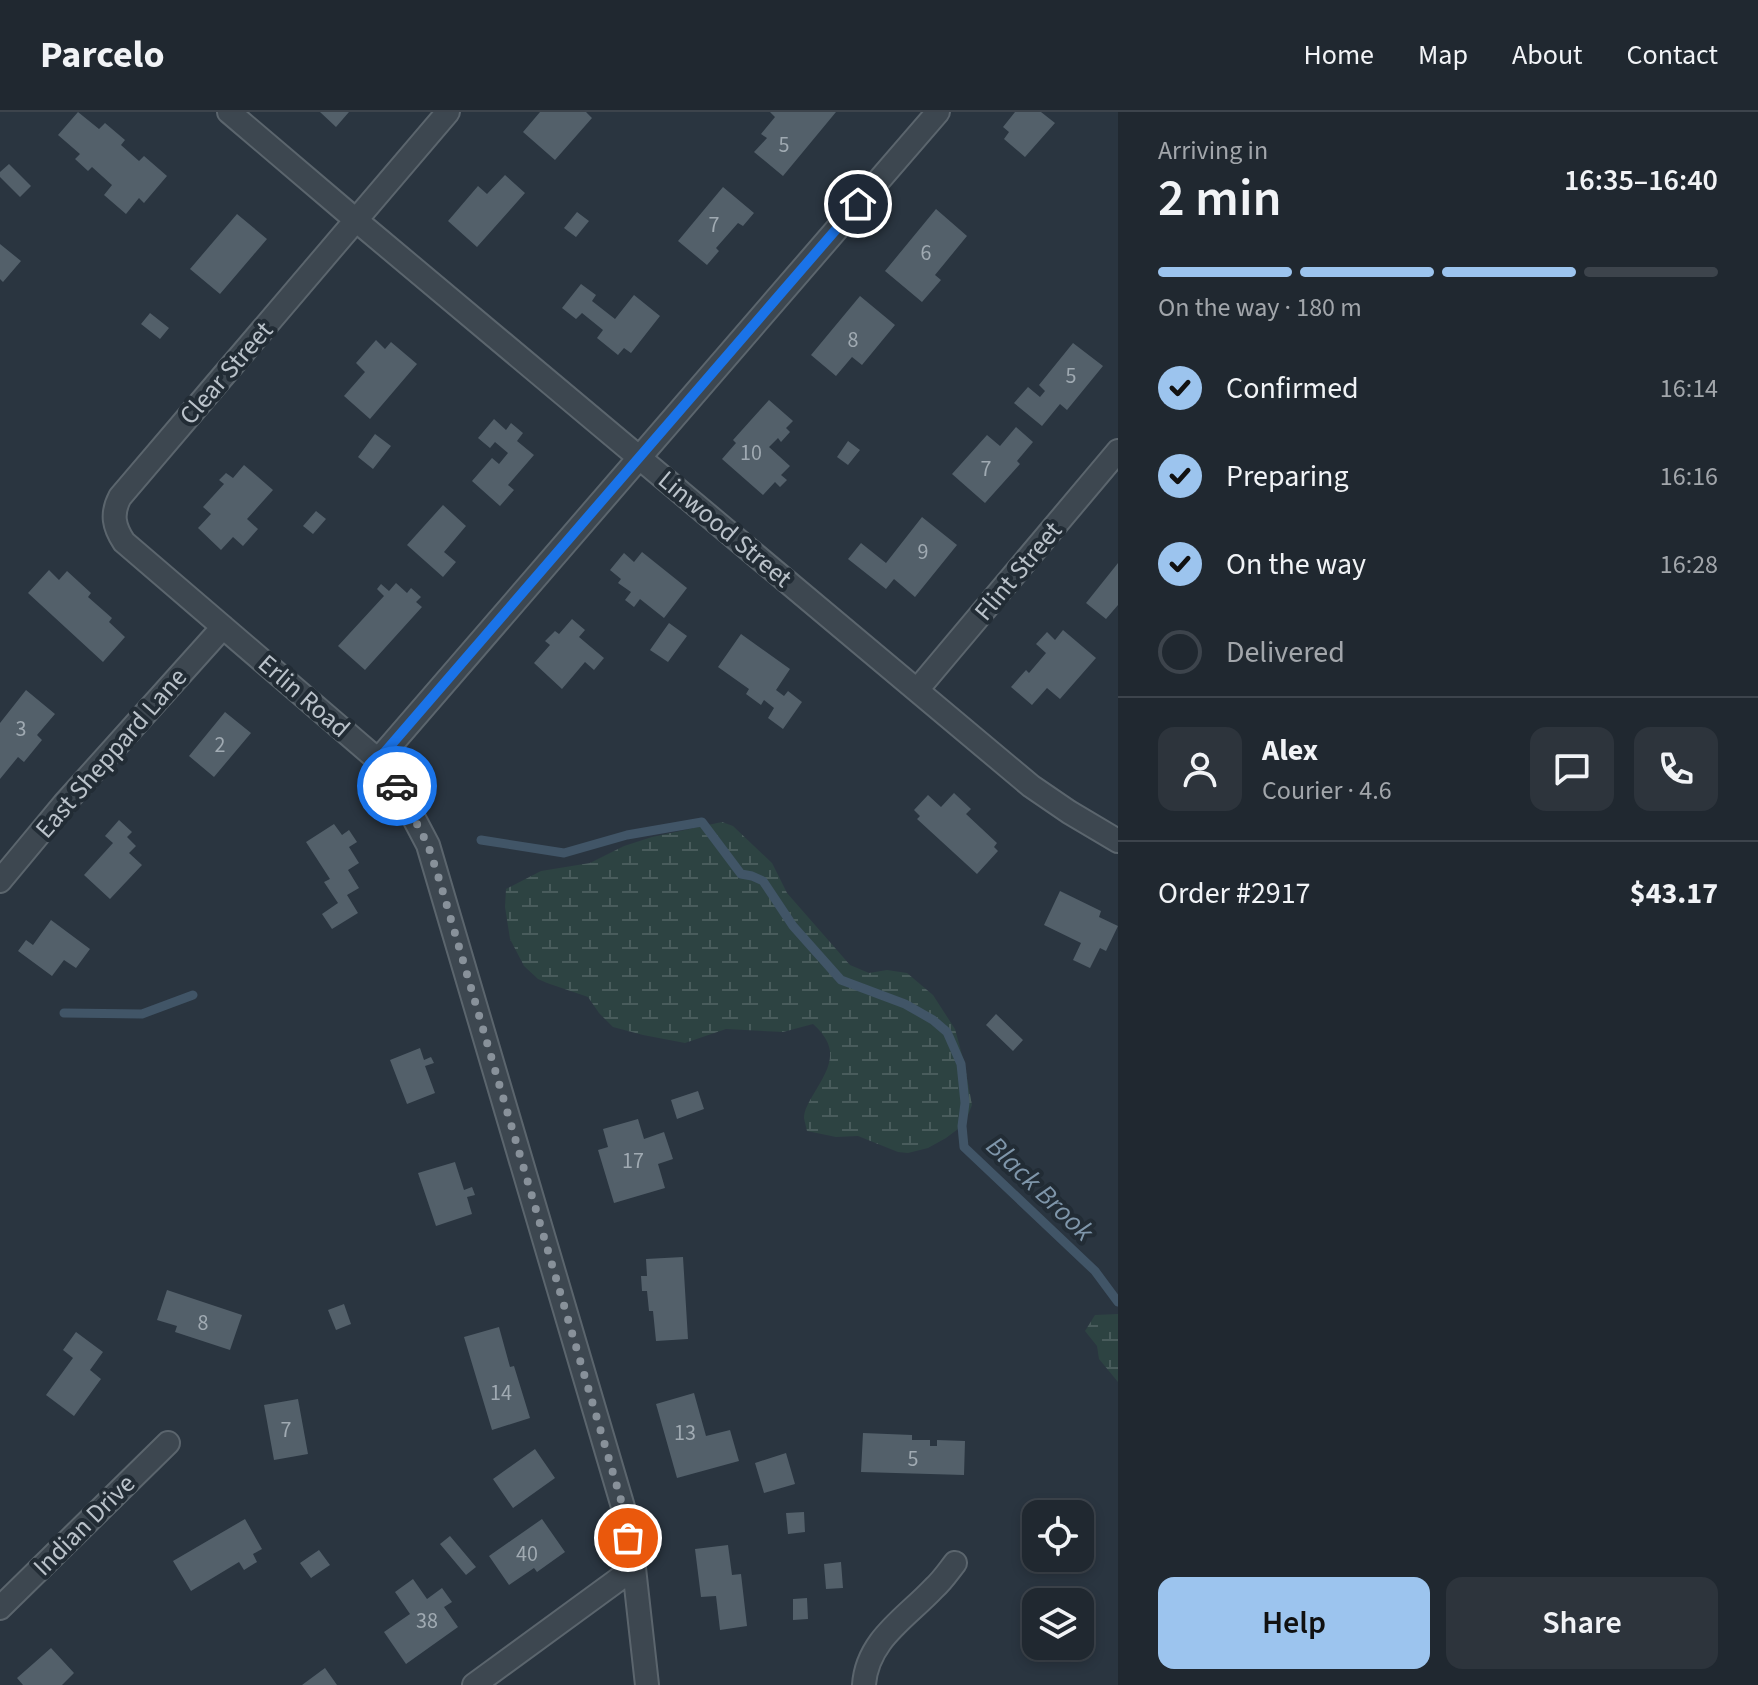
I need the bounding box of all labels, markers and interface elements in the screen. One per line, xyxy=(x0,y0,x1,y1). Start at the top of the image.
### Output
text: Parcelo xyxy=(40,28,165,82)
text: Home xyxy=(1303,35,1374,75)
text: Map xyxy=(1418,35,1468,75)
text: About xyxy=(1512,35,1583,75)
text: Contact xyxy=(1627,35,1718,75)
house number: 5 xyxy=(779,129,789,161)
text: Arriving in xyxy=(1158,132,1268,169)
text: 16:35–16:40 xyxy=(1564,159,1718,202)
text: 2 min xyxy=(1158,162,1282,236)
pin xyxy=(824,170,892,238)
icon: home xyxy=(836,182,880,226)
house number: 7 xyxy=(709,209,720,241)
house number: 6 xyxy=(921,237,932,269)
text: On the way · 180 m xyxy=(1158,289,1362,326)
street label: Clear Street xyxy=(171,313,282,433)
house number: 8 xyxy=(848,324,859,356)
house number: 5 xyxy=(1066,360,1076,392)
icon: check xyxy=(1158,366,1202,410)
text: Confirmed xyxy=(1226,367,1359,410)
text: 16:14 xyxy=(1660,370,1718,407)
house number: 10 xyxy=(740,437,762,469)
house number: 7 xyxy=(981,453,992,485)
icon: check xyxy=(1158,454,1202,498)
text: Preparing xyxy=(1226,455,1349,498)
text: 16:16 xyxy=(1660,458,1718,495)
street label: Linwood Street xyxy=(650,462,800,596)
street label: Flint Street xyxy=(966,513,1071,629)
house number: 9 xyxy=(918,536,928,568)
icon: check xyxy=(1158,542,1202,586)
text: On the way xyxy=(1226,543,1366,586)
text: 16:28 xyxy=(1660,546,1718,583)
text: Delivered xyxy=(1226,631,1345,674)
street label: Erlin Road xyxy=(250,646,358,746)
street label: East Sheppard Lane xyxy=(27,660,195,846)
house number: 3 xyxy=(16,713,26,745)
button: person xyxy=(1158,727,1242,811)
button: chat xyxy=(1530,727,1614,811)
button: phone xyxy=(1634,727,1718,811)
house number: 2 xyxy=(215,729,225,761)
text: Alex xyxy=(1262,729,1318,772)
courier xyxy=(357,746,437,826)
icon: car xyxy=(375,764,419,808)
text: Courier · 4.6 xyxy=(1262,772,1392,809)
text: Order #2917 xyxy=(1158,872,1311,915)
text: $43.17 xyxy=(1630,872,1718,915)
water label: Black Brook xyxy=(977,1127,1103,1251)
house number: 17 xyxy=(622,1145,644,1177)
house number: 8 xyxy=(198,1307,209,1339)
house number: 14 xyxy=(490,1377,512,1409)
house number: 7 xyxy=(281,1414,292,1446)
house number: 13 xyxy=(674,1417,696,1449)
house number: 5 xyxy=(908,1443,918,1475)
street label: Indian Drive xyxy=(25,1466,143,1584)
map controls xyxy=(1022,1500,1094,1660)
button: locate xyxy=(1022,1500,1094,1572)
pin xyxy=(594,1504,662,1572)
icon: bag xyxy=(606,1516,650,1560)
house number: 40 xyxy=(516,1538,538,1570)
button: Help xyxy=(1158,1577,1430,1669)
button: Share xyxy=(1446,1577,1718,1669)
button: layers xyxy=(1022,1588,1094,1660)
house number: 38 xyxy=(416,1605,438,1637)

